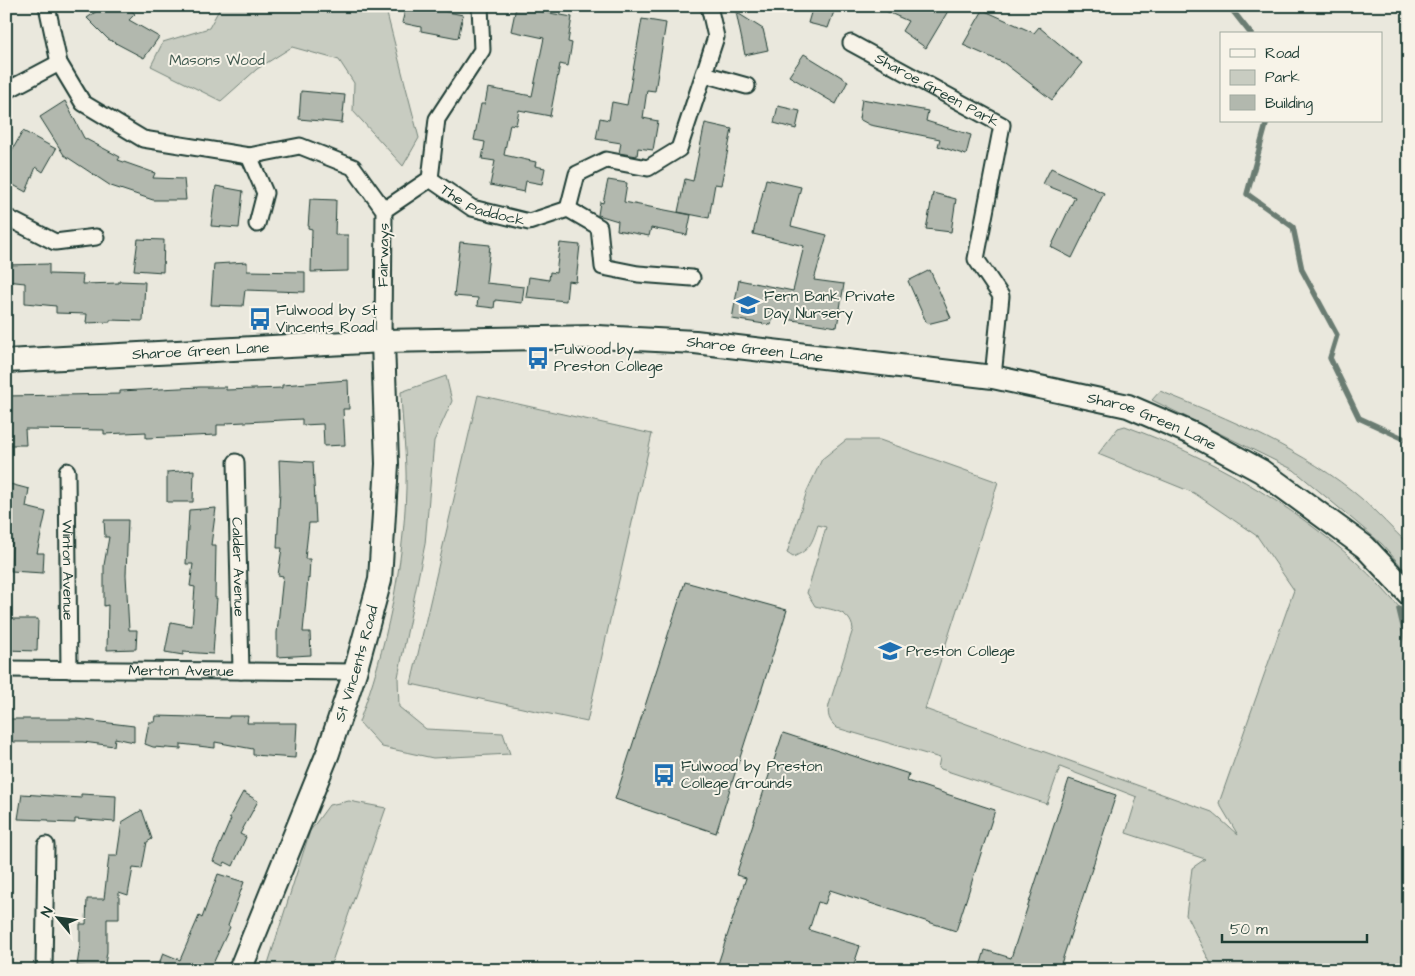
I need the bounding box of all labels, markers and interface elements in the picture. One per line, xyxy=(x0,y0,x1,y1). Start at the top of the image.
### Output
legend xyxy=(1220,32,1382,122)
text: Road xyxy=(1265,43,1300,64)
street label: Sharoe Green Park xyxy=(871,48,1003,133)
park label: Masons Wood xyxy=(169,50,265,71)
text: Park xyxy=(1265,67,1300,88)
text: Building xyxy=(1265,93,1313,115)
street label: The Paddock xyxy=(436,179,527,232)
street label: Fairways xyxy=(372,222,396,287)
place label: Fern Bank Private Day Nursery xyxy=(764,286,895,325)
school or university icon: Fern Bank Private Day Nursery xyxy=(735,292,761,318)
place label: Fulwood by St Vincents Road xyxy=(276,300,377,338)
bus stop icon: Fulwood by St Vincents Road xyxy=(247,306,273,332)
street label: Sharoe Green Lane xyxy=(686,332,824,368)
street label: Sharoe Green Lane xyxy=(131,337,270,365)
place label: Fulwood by Preston College xyxy=(554,339,663,378)
bus stop icon: Fulwood by Preston College xyxy=(525,345,551,371)
street label: Sharoe Green Lane xyxy=(1085,387,1220,456)
street label: Calder Avenue xyxy=(226,517,250,617)
street label: Winton Avenue xyxy=(56,520,79,620)
street label: St Vincents Road xyxy=(329,603,384,724)
school or university icon: Preston College xyxy=(877,638,903,664)
place label: Preston College xyxy=(906,641,1015,663)
street label: Merton Avenue xyxy=(128,660,234,682)
place label: Fulwood by Preston College Grounds xyxy=(681,756,823,795)
bus stop icon: Fulwood by Preston College Grounds xyxy=(651,762,677,788)
north arrow xyxy=(32,894,82,944)
text: N xyxy=(37,903,58,921)
scale bar xyxy=(1222,911,1368,943)
text: 50 m xyxy=(1230,919,1268,940)

